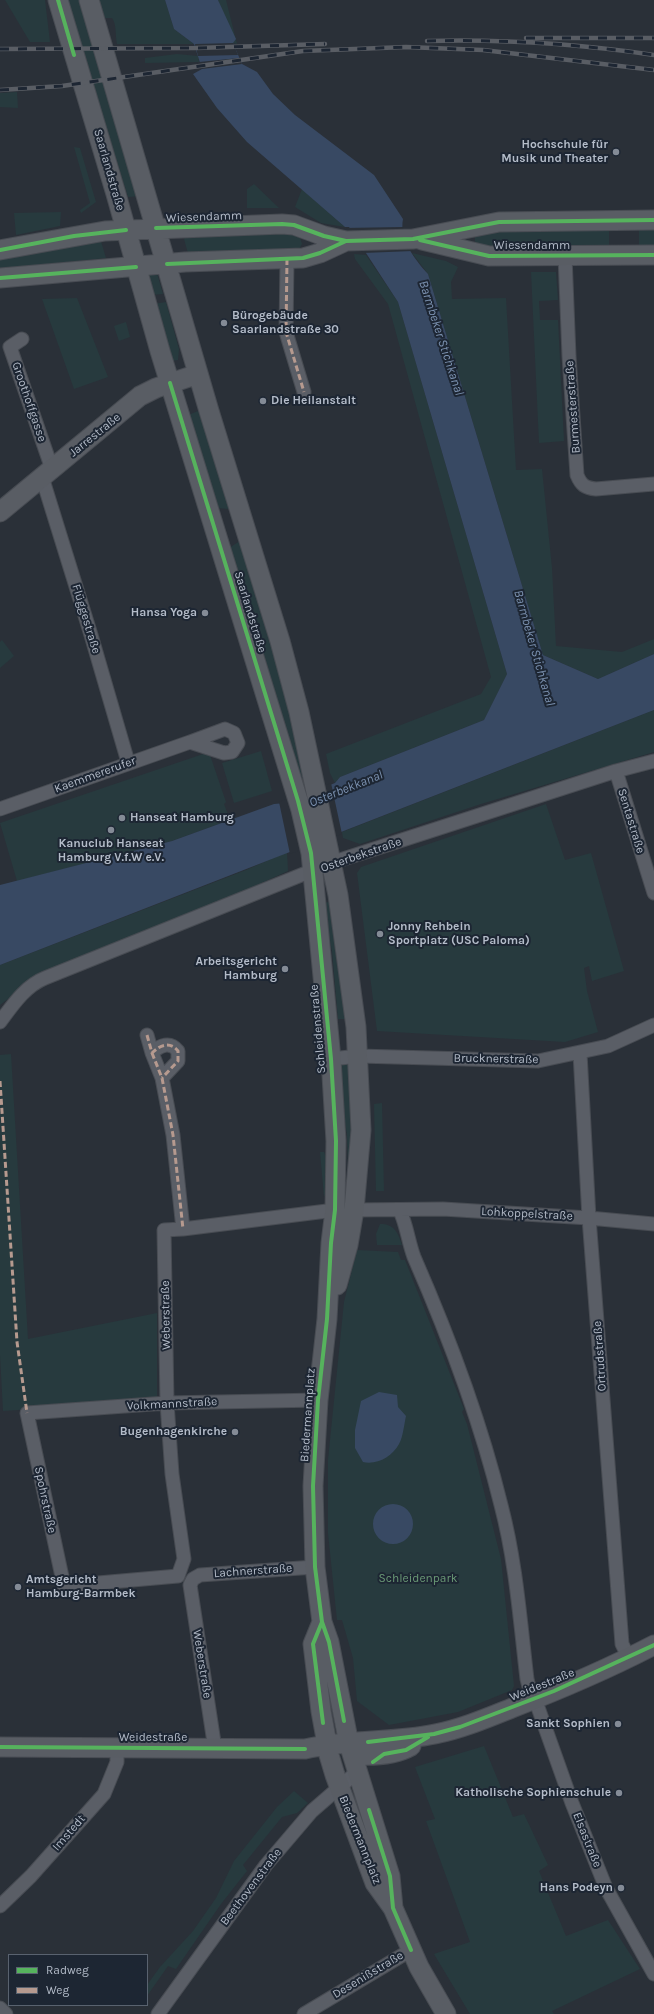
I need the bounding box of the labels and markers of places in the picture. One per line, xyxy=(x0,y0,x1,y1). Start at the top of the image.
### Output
place label: Hochschule für Musik und Theater xyxy=(501,138,608,166)
marker: Hochschule für Musik und Theater xyxy=(611,147,621,157)
place label: Bürogebäude Saarlandstraße 30 xyxy=(232,309,339,337)
marker: Bürogebäude Saarlandstraße 30 xyxy=(219,318,229,328)
place label: Die Heilanstalt xyxy=(271,394,356,408)
marker: Die Heilanstalt xyxy=(258,396,268,406)
place label: Hansa Yoga xyxy=(131,606,197,620)
marker: Hansa Yoga xyxy=(200,608,210,618)
place label: Hanseat Hamburg xyxy=(130,811,234,825)
marker: Hanseat Hamburg xyxy=(117,813,127,823)
marker: Kanuclub Hanseat Hamburg V.f.W e.V. xyxy=(106,825,116,835)
place label: Kanuclub Hanseat Hamburg V.f.W e.V. xyxy=(58,837,164,865)
place label: Jonny Rehbein Sportplatz (USC Paloma) xyxy=(388,920,530,948)
marker: Jonny Rehbein Sportplatz (USC Paloma) xyxy=(375,929,385,939)
place label: Arbeitsgericht Hamburg xyxy=(196,955,277,983)
marker: Arbeitsgericht Hamburg xyxy=(280,964,290,974)
place label: Bugenhagenkirche xyxy=(120,1425,227,1439)
marker: Bugenhagenkirche xyxy=(230,1427,240,1437)
place label: Amtsgericht Hamburg-Barmbek xyxy=(26,1573,136,1601)
marker: Amtsgericht Hamburg-Barmbek xyxy=(13,1582,23,1592)
place label: Sankt Sophien xyxy=(526,1717,610,1731)
marker: Sankt Sophien xyxy=(613,1719,623,1729)
place label: Katholische Sophienschule xyxy=(455,1786,611,1800)
marker: Katholische Sophienschule xyxy=(614,1788,624,1798)
place label: Hans Podeyn xyxy=(540,1881,613,1895)
marker: Hans Podeyn xyxy=(616,1883,626,1893)

